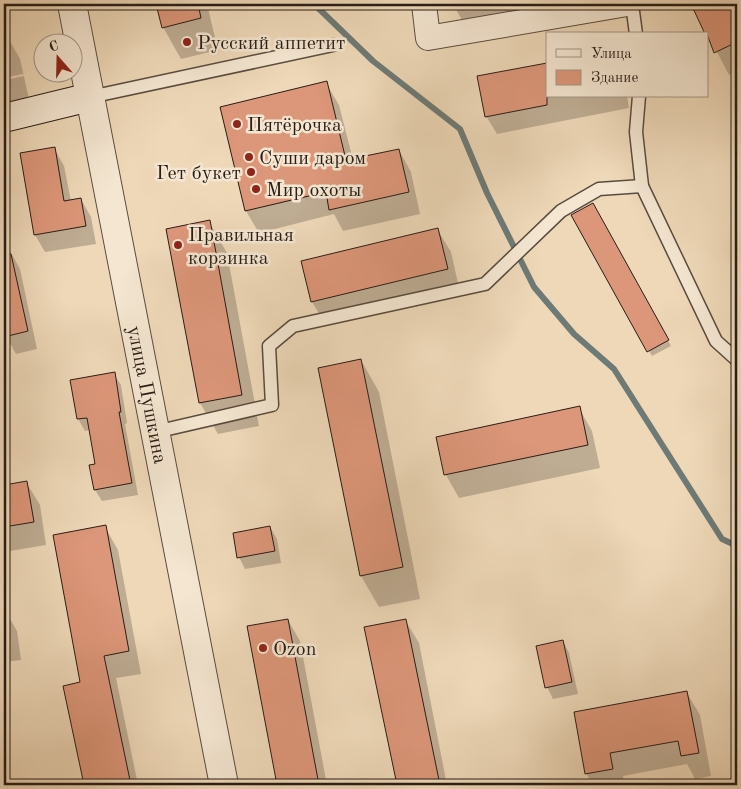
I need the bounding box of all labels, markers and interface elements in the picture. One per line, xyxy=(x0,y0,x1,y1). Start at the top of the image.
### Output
north arrow xyxy=(32,32,82,82)
legend xyxy=(546,32,708,98)
place label: Русский аппетит xyxy=(197,34,345,54)
marker: Русский аппетит xyxy=(181,36,193,48)
text: С xyxy=(47,39,61,55)
text: Улица xyxy=(591,47,632,62)
text: Здание xyxy=(591,71,638,86)
place label: Пятёрочка xyxy=(247,116,342,136)
marker: Пятёрочка xyxy=(231,118,243,130)
place label: Суши даром xyxy=(259,149,366,169)
marker: Суши даром xyxy=(243,151,255,163)
place label: Гет букет xyxy=(156,164,241,184)
marker: Гет букет xyxy=(245,166,257,178)
place label: Мир охоты xyxy=(266,181,361,201)
marker: Мир охоты xyxy=(250,183,262,195)
place label: Правильная корзинка xyxy=(188,226,294,269)
marker: Правильная корзинка xyxy=(172,239,184,251)
street label: улица Пушкина xyxy=(123,324,169,466)
place label: Ozon xyxy=(273,640,317,660)
marker: Ozon xyxy=(257,642,269,654)

